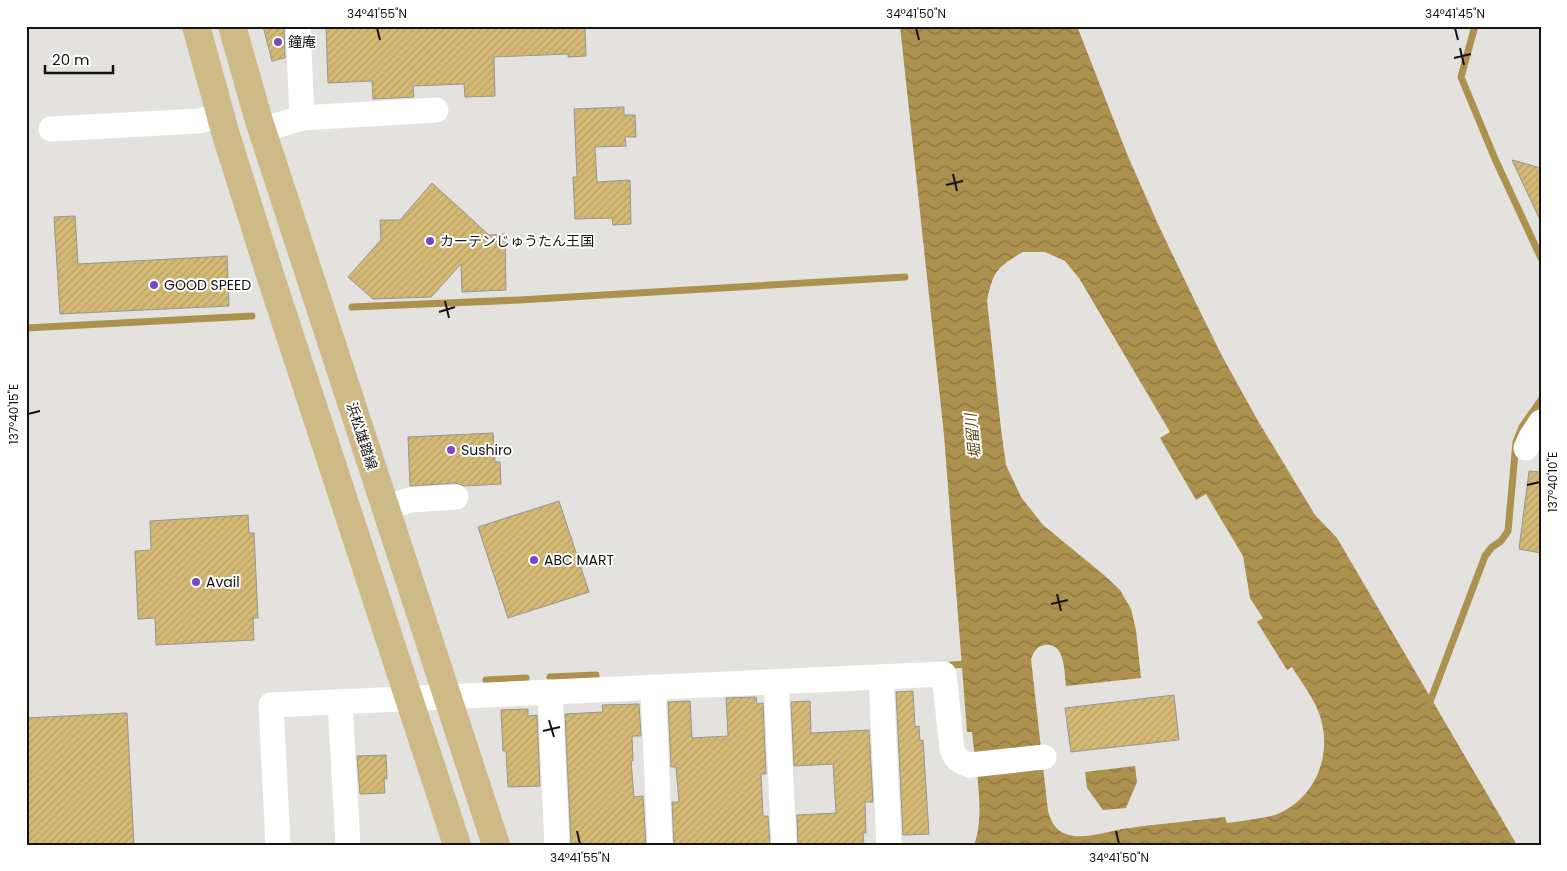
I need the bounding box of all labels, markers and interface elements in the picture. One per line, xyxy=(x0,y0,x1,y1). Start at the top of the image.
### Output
text: 34°41'55"N xyxy=(347,5,407,22)
text: 34°41'50"N xyxy=(886,5,946,22)
text: 34°41'45"N xyxy=(1425,5,1485,22)
place label: 鐘庵 xyxy=(288,32,316,52)
marker: 鐘庵 xyxy=(272,36,284,48)
scale bar xyxy=(45,42,112,74)
text: 20 m xyxy=(52,49,90,70)
place label: カーテンじゅうたん王国 xyxy=(440,231,594,251)
marker: カーテンじゅうたん王国 xyxy=(424,235,436,247)
place label: GOOD SPEED xyxy=(164,275,251,295)
marker: GOOD SPEED xyxy=(148,279,160,291)
text: 137°40'15"E xyxy=(5,384,22,444)
street label: 浜松雄踏線 xyxy=(342,400,382,472)
water label: 堀留川 xyxy=(960,411,985,460)
place label: Sushiro xyxy=(461,440,512,460)
marker: Sushiro xyxy=(445,444,457,456)
text: 137°40'10"E xyxy=(1544,452,1561,512)
place label: ABC MART xyxy=(544,550,615,570)
marker: ABC MART xyxy=(528,554,540,566)
place label: Avail xyxy=(206,572,240,592)
marker: Avail xyxy=(190,576,202,588)
text: 34°41'55"N xyxy=(550,849,610,866)
text: 34°41'50"N xyxy=(1089,849,1149,866)

